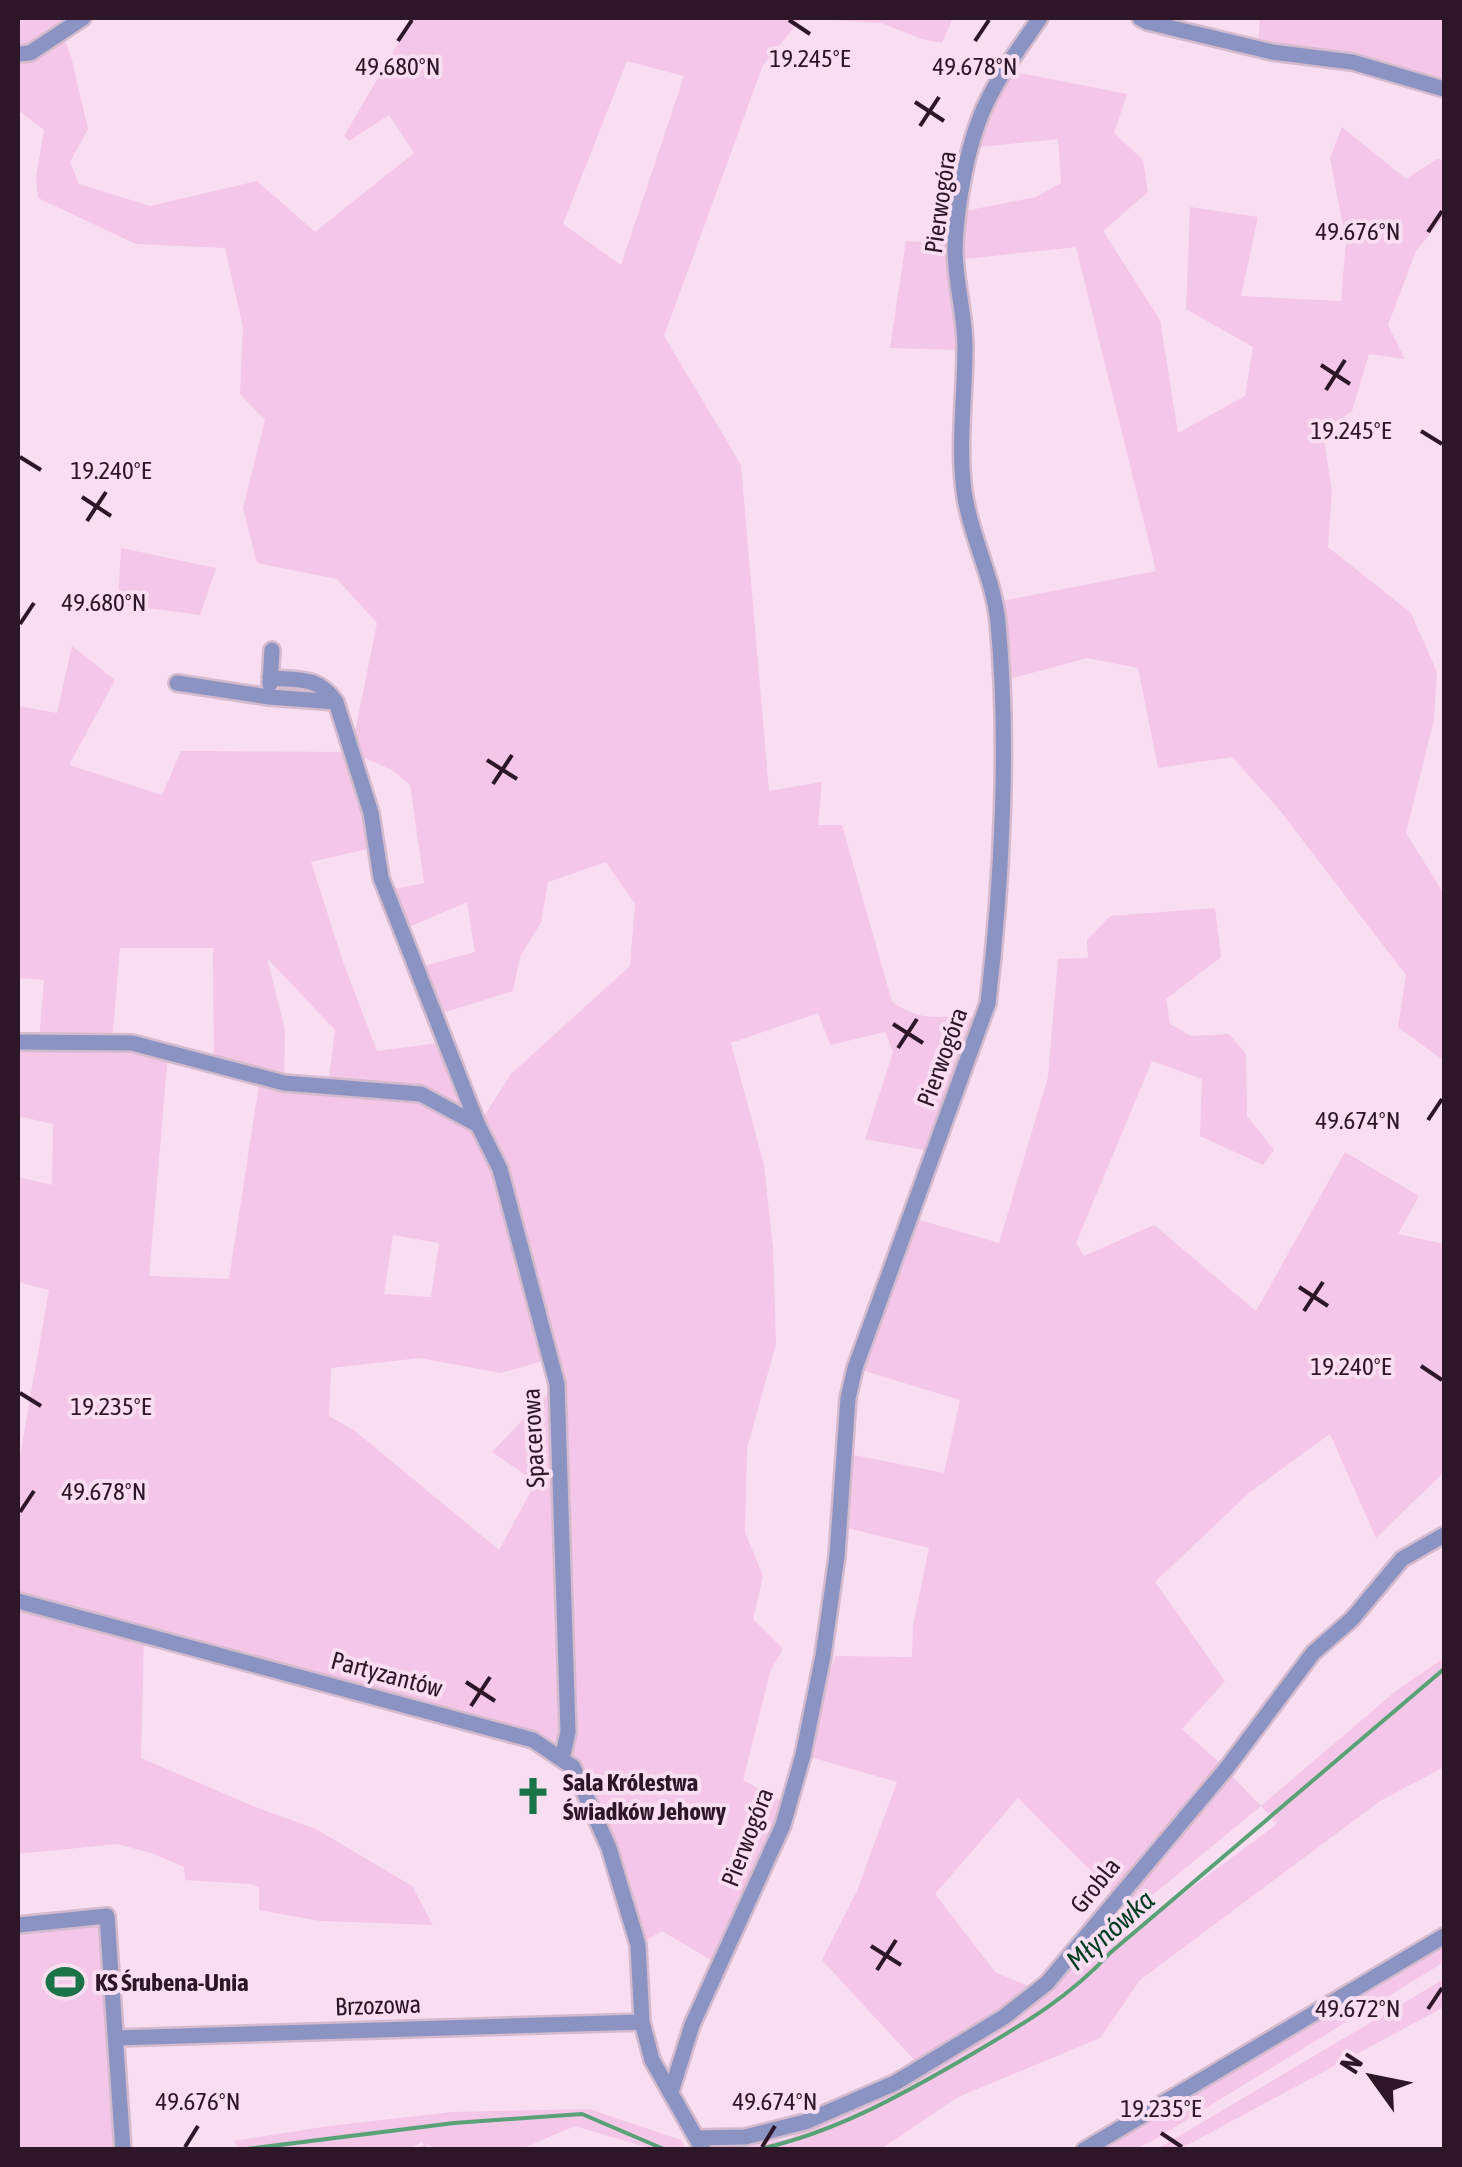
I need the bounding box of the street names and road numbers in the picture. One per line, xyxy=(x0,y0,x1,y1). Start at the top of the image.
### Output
street label: Pierwogóra xyxy=(919,149,961,255)
street label: Pierwogóra xyxy=(911,1004,973,1110)
street label: Spacerowa xyxy=(516,1387,550,1489)
street label: Partyzantów xyxy=(328,1646,446,1702)
street label: Pierwogóra xyxy=(715,1784,779,1890)
street label: Grobla xyxy=(1064,1852,1126,1918)
street label: Brzozowa xyxy=(335,1990,421,2020)

